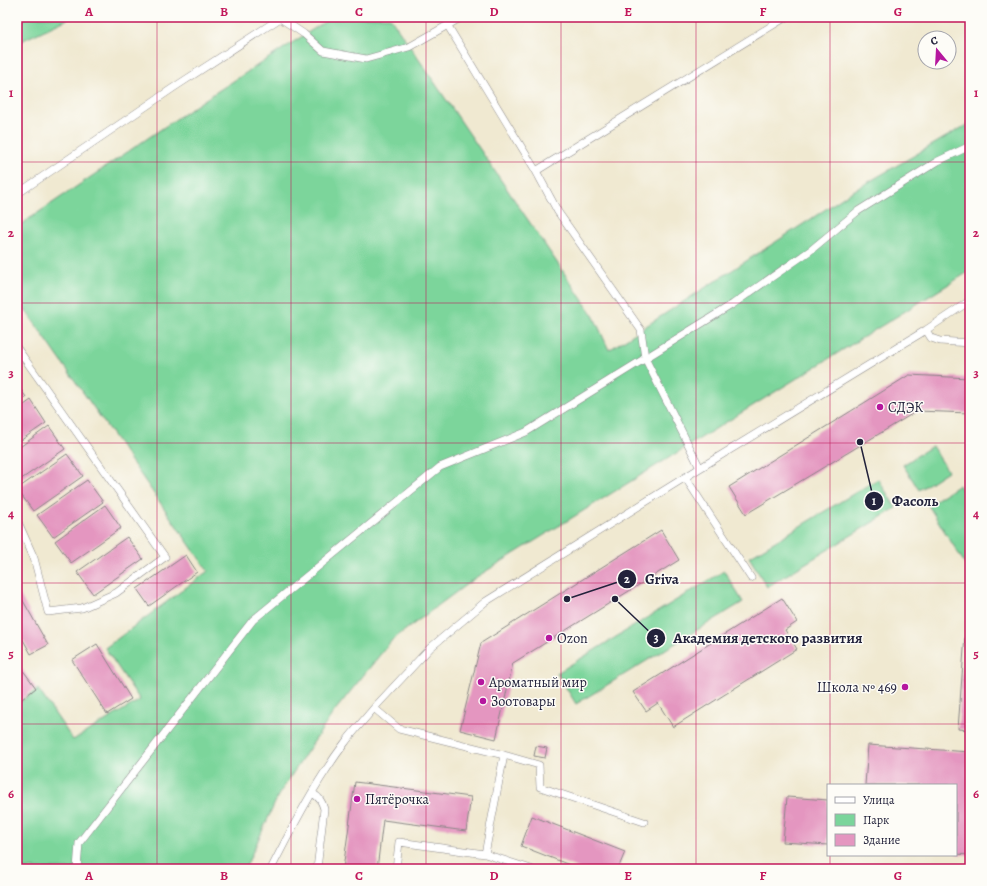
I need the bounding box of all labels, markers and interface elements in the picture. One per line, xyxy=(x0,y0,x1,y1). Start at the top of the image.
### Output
text: A xyxy=(84,3,94,20)
text: B xyxy=(220,3,228,20)
text: C xyxy=(355,3,363,20)
text: D xyxy=(489,3,499,20)
text: E xyxy=(624,3,632,20)
text: F xyxy=(760,3,767,20)
text: G xyxy=(894,3,902,20)
north arrow xyxy=(917,30,957,70)
text: С xyxy=(929,33,940,49)
text: 1 xyxy=(9,84,14,101)
text: 1 xyxy=(974,84,979,101)
text: 2 xyxy=(8,224,15,241)
text: 2 xyxy=(973,224,980,241)
text: 3 xyxy=(8,364,14,381)
text: 3 xyxy=(973,364,979,381)
place label: СДЭК xyxy=(888,398,923,417)
marker: СДЭК xyxy=(875,402,885,412)
callout: Фасоль xyxy=(864,488,946,515)
text: Фасоль xyxy=(892,491,939,511)
text: 1 xyxy=(872,493,877,509)
text: 4 xyxy=(8,505,14,522)
text: 4 xyxy=(973,505,979,522)
callout: Griva xyxy=(617,565,687,592)
text: Griva xyxy=(645,569,680,589)
text: 2 xyxy=(624,571,630,587)
callout: Академия детского развития xyxy=(646,624,871,651)
text: Академия детского развития xyxy=(672,628,863,648)
place label: Ozon xyxy=(557,629,588,648)
text: 3 xyxy=(653,630,659,646)
marker: Ozon xyxy=(544,633,554,643)
text: 5 xyxy=(8,645,14,662)
text: 5 xyxy=(973,645,979,662)
place label: Ароматный мир xyxy=(488,673,587,692)
marker: Ароматный мир xyxy=(476,677,486,687)
place label: Школа № 469 xyxy=(817,678,897,697)
marker: Школа № 469 xyxy=(900,682,910,692)
place label: Зоотовары xyxy=(491,692,556,711)
marker: Зоотовары xyxy=(478,696,488,706)
legend xyxy=(827,784,957,856)
text: 6 xyxy=(8,785,14,802)
text: 6 xyxy=(973,785,979,802)
place label: Пятёрочка xyxy=(365,790,429,809)
text: Улица xyxy=(863,792,895,808)
marker: Пятёрочка xyxy=(352,794,362,804)
text: Парк xyxy=(863,812,889,828)
text: Здание xyxy=(863,832,900,848)
text: A xyxy=(84,867,94,884)
text: B xyxy=(220,867,228,884)
text: C xyxy=(355,867,363,884)
text: D xyxy=(489,867,499,884)
text: E xyxy=(624,867,632,884)
text: F xyxy=(760,867,767,884)
text: G xyxy=(894,867,902,884)

